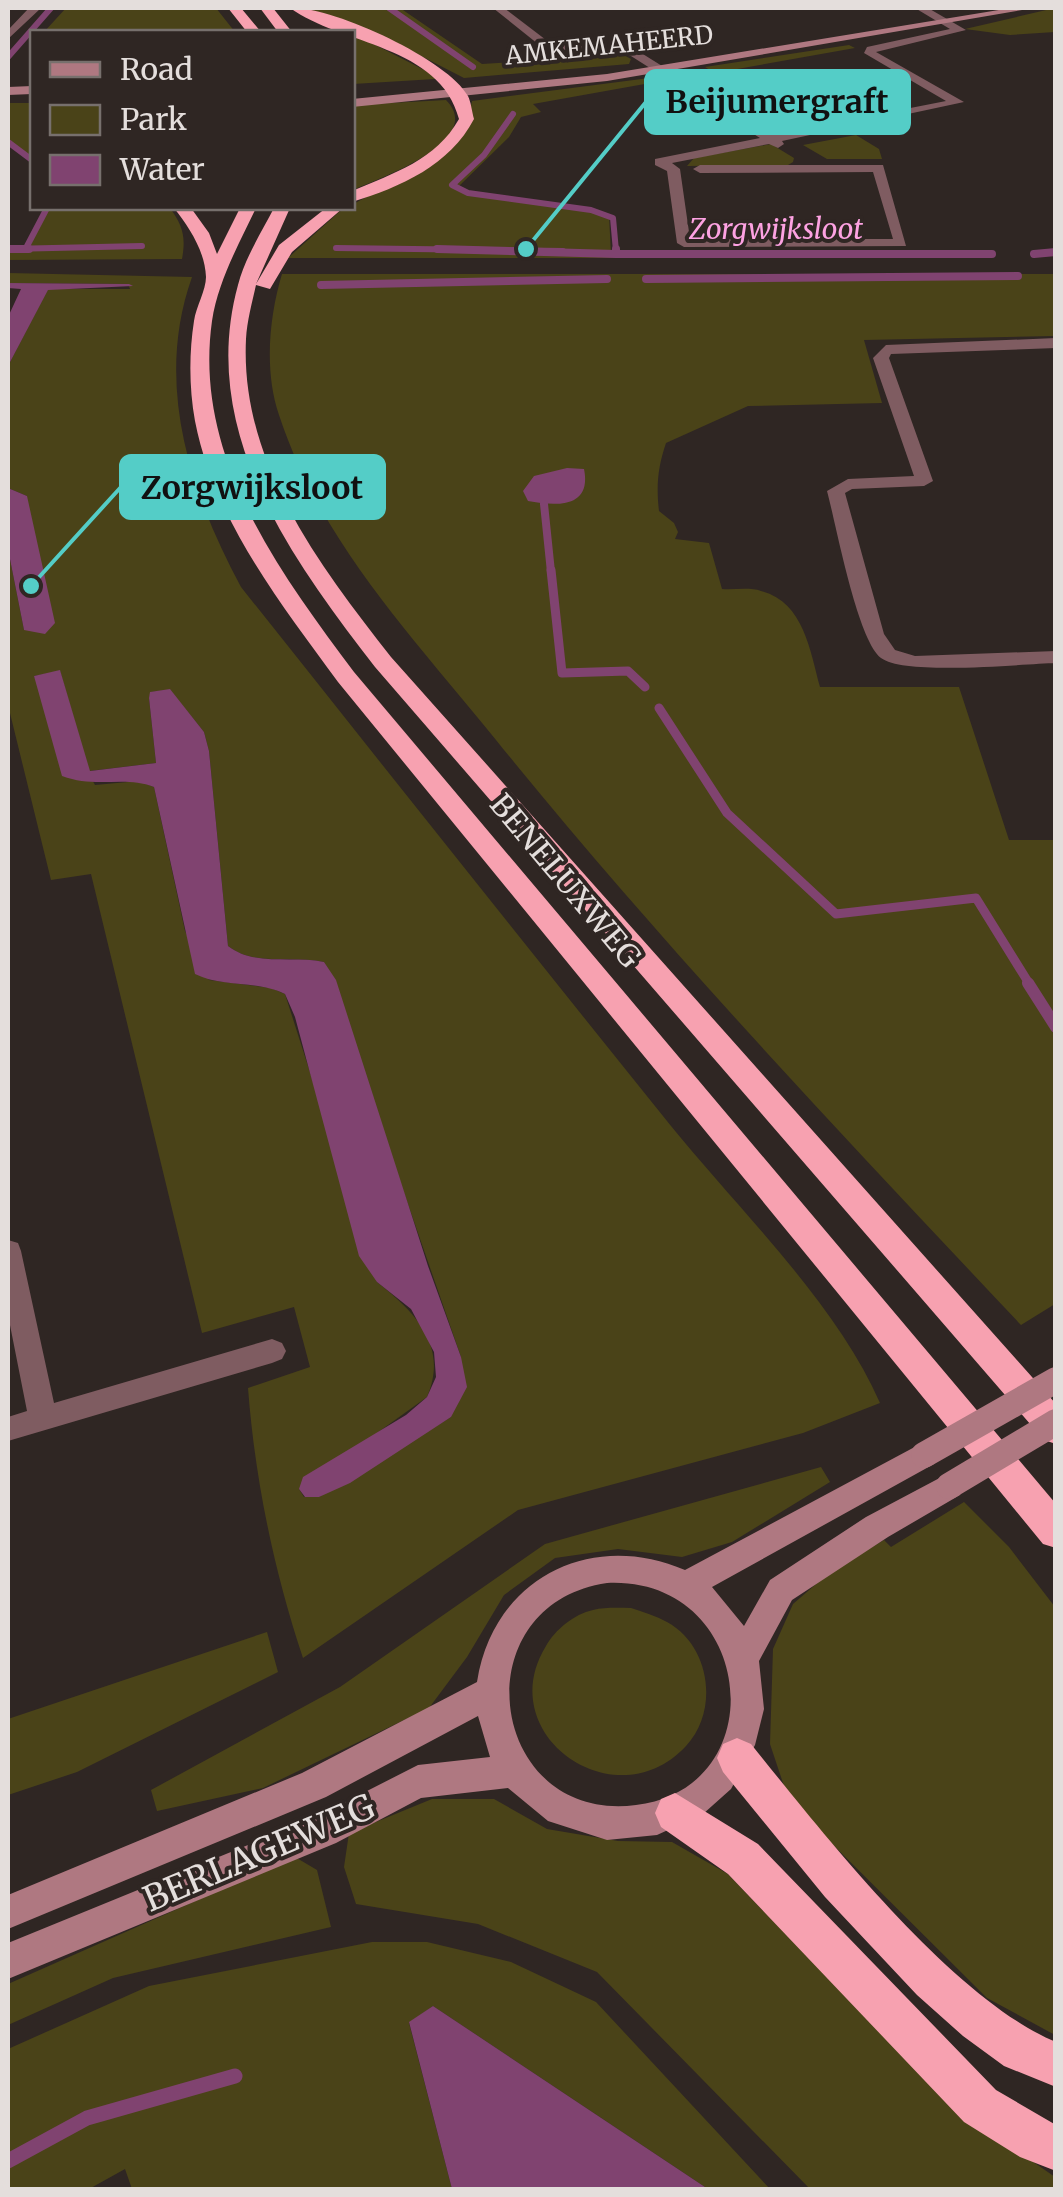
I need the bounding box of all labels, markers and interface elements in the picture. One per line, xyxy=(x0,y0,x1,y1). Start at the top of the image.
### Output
street label: AMKEMAHEERD xyxy=(502,18,715,72)
legend xyxy=(30,30,355,210)
text: Road xyxy=(120,50,193,88)
callout: Beijumergraft xyxy=(646,71,909,133)
text: Beijumergraft xyxy=(665,82,889,122)
text: Park xyxy=(120,100,187,138)
text: Water xyxy=(119,150,205,188)
water label: Zorgwijksloot xyxy=(688,211,863,247)
callout: Zorgwijksloot xyxy=(121,456,384,518)
text: Zorgwijksloot xyxy=(141,468,363,508)
street label: BENELUXWEG xyxy=(482,786,650,975)
street label: BERLAGEWEG xyxy=(137,1785,381,1921)

